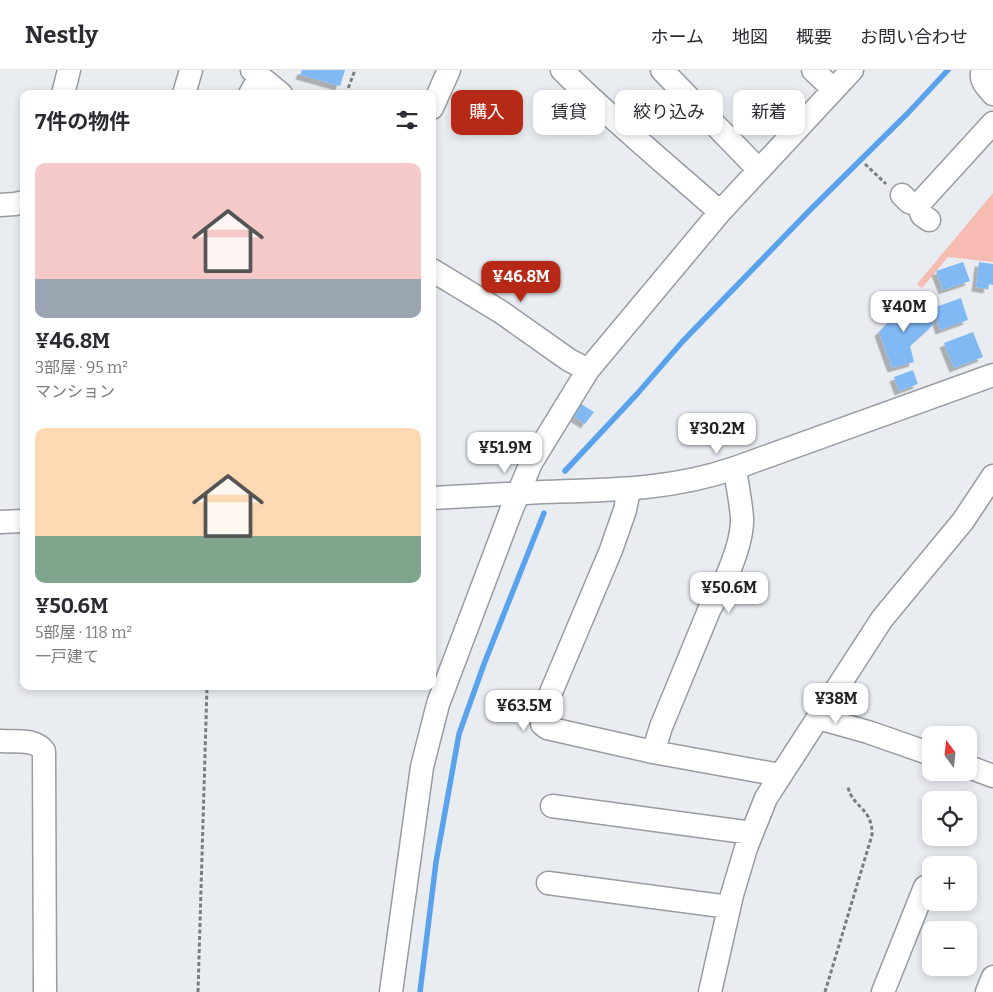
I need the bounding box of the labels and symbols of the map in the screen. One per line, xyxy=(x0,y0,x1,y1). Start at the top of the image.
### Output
pin: ¥46.8M xyxy=(480,260,562,303)
pin: ¥40M xyxy=(874,290,934,333)
pin: ¥30.2M xyxy=(676,412,758,455)
pin: ¥51.9M xyxy=(464,432,546,474)
pin: ¥50.6M xyxy=(688,572,770,614)
pin: ¥38M xyxy=(806,682,866,725)
pin: ¥63.5M xyxy=(483,690,565,732)
north arrow xyxy=(922,726,978,781)

